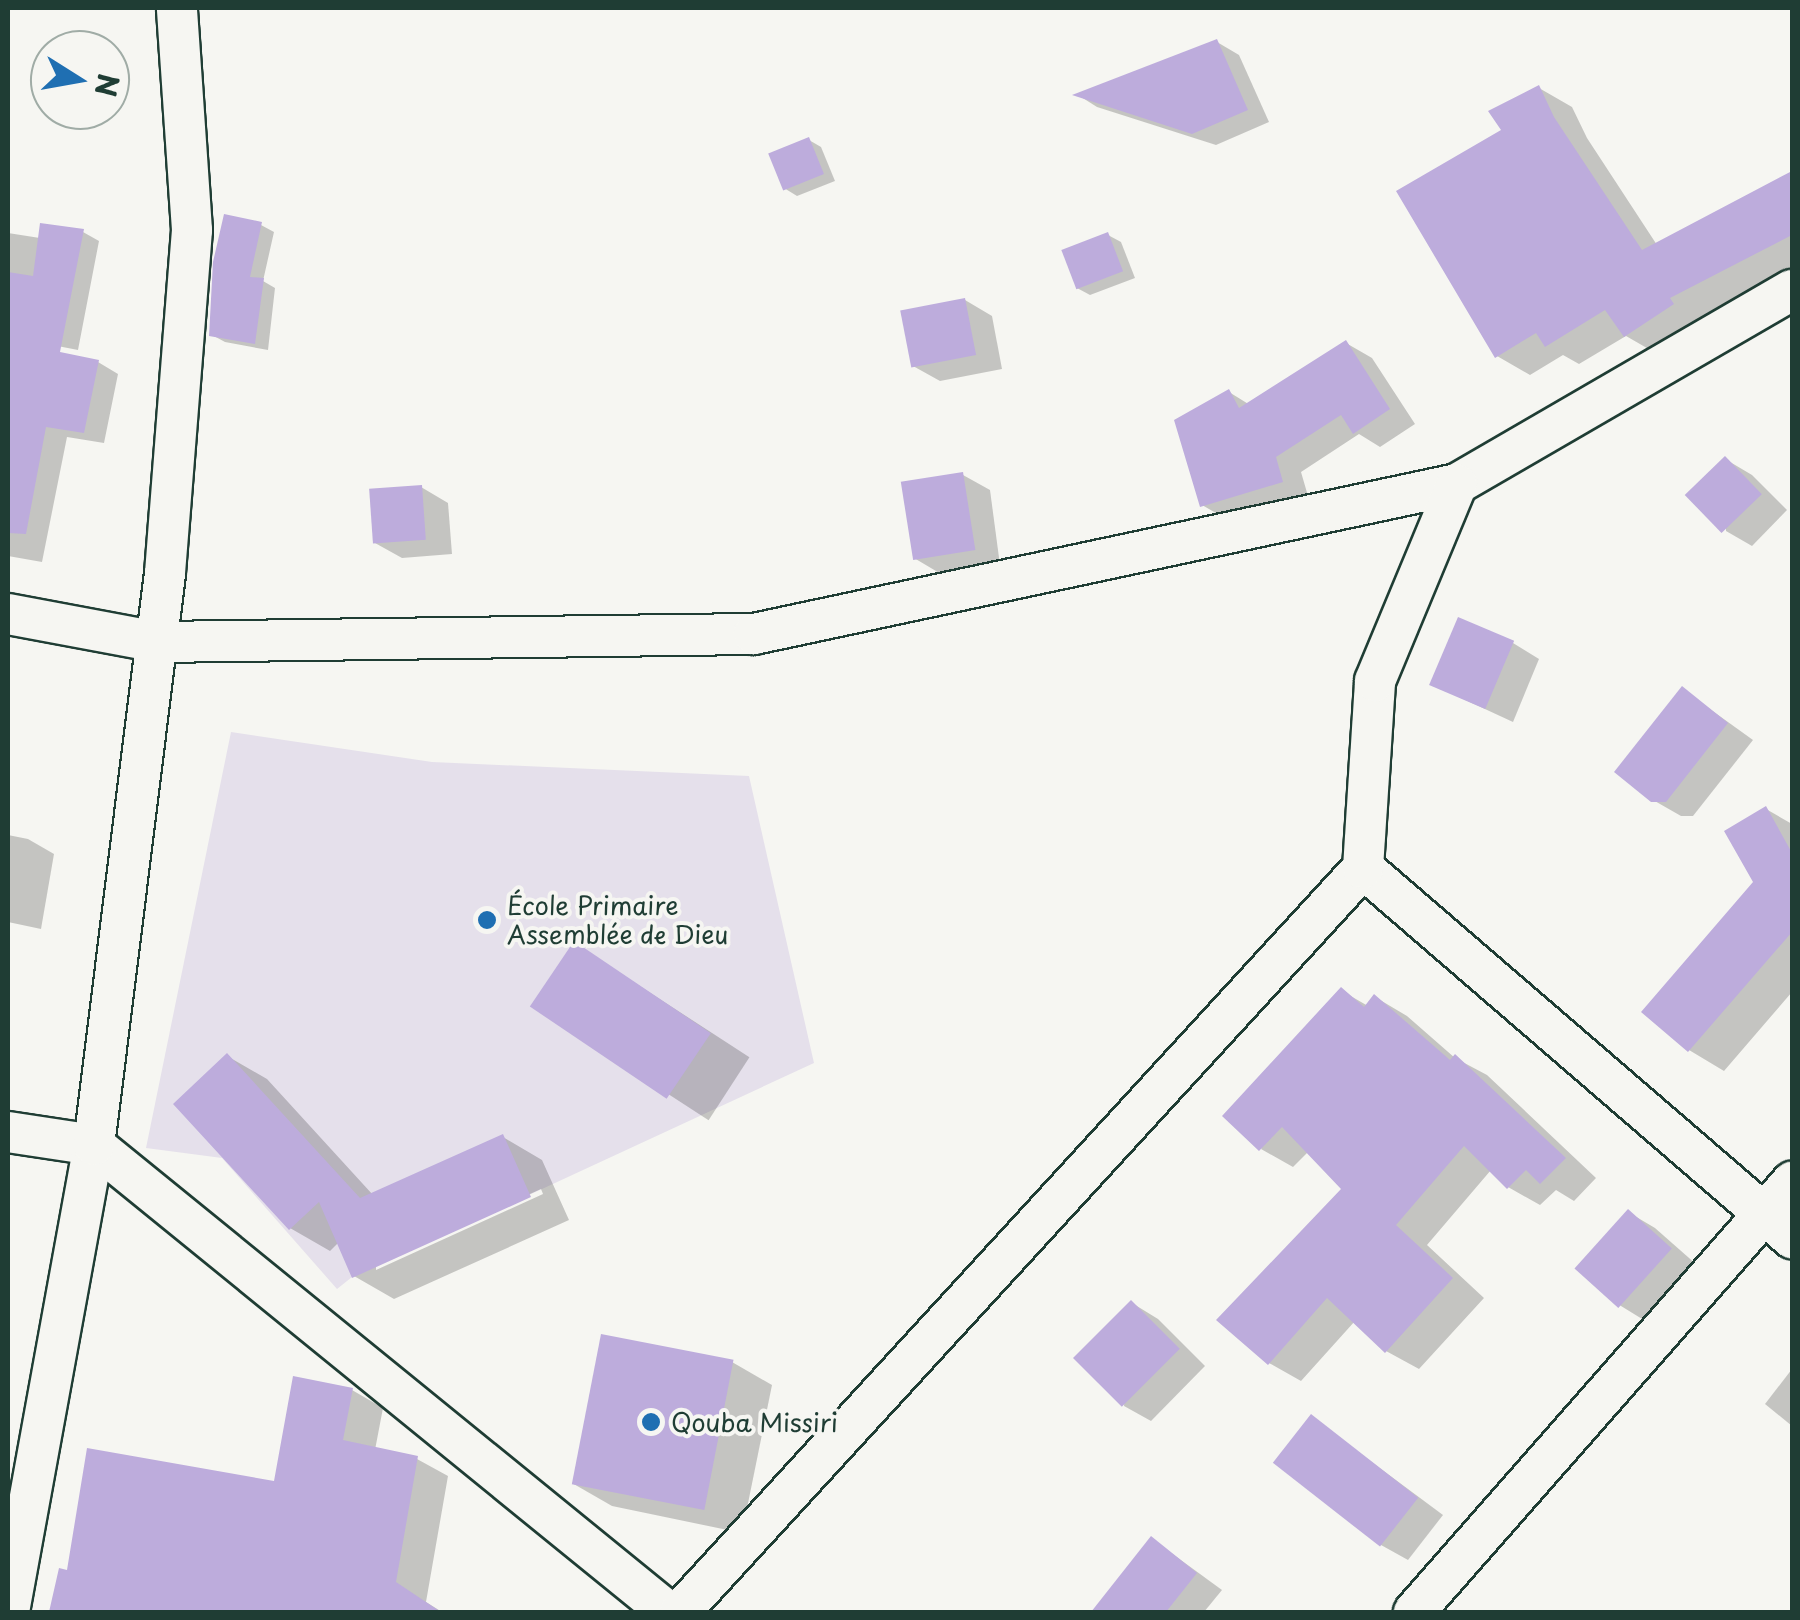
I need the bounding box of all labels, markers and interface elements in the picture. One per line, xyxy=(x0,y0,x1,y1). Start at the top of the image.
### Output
north arrow xyxy=(30,30,130,130)
text: N xyxy=(85,70,131,100)
place label: École Primaire Assemblée de Dieu xyxy=(507,891,732,950)
marker: École Primaire Assemblée de Dieu xyxy=(476,909,498,931)
place label: Qouba Missiri xyxy=(671,1407,836,1437)
marker: Qouba Missiri xyxy=(640,1411,662,1433)

